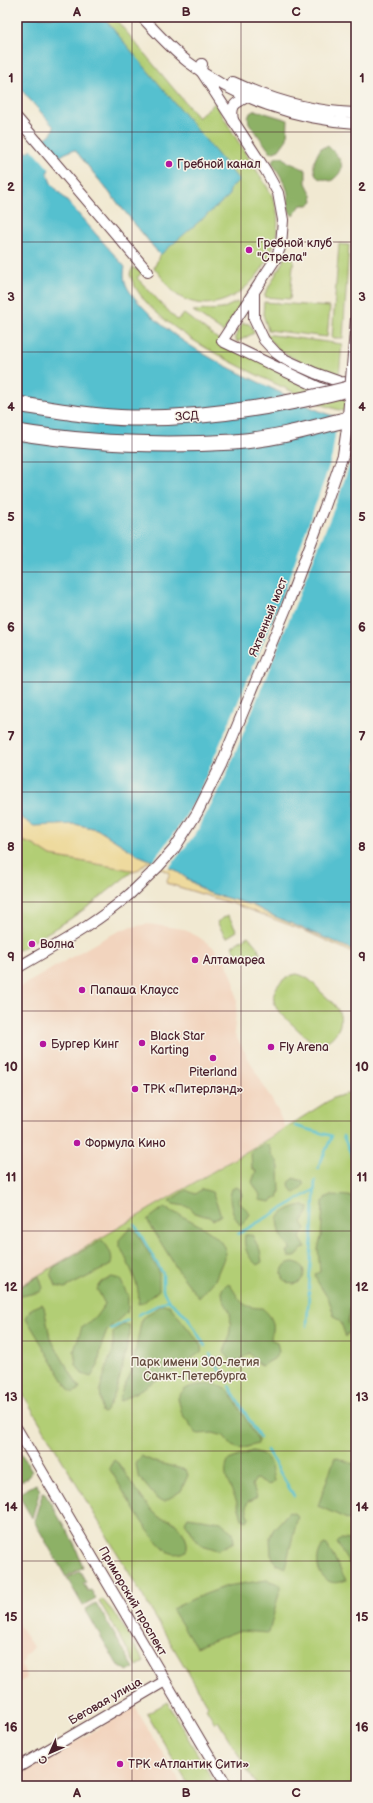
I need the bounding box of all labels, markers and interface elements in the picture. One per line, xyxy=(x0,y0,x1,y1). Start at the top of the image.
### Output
text: A xyxy=(72,4,81,20)
text: B xyxy=(181,4,191,20)
text: C xyxy=(291,4,301,20)
text: 1 xyxy=(8,70,14,86)
text: 1 xyxy=(359,70,365,86)
place label: Гребной канал xyxy=(177,157,261,172)
marker: Гребной канал xyxy=(164,159,174,169)
text: 2 xyxy=(7,179,15,195)
text: 2 xyxy=(358,179,366,195)
place label: Гребной клуб "Стрела" xyxy=(257,236,333,265)
marker: Гребной клуб "Стрела" xyxy=(244,245,254,255)
text: 3 xyxy=(7,289,15,305)
text: 3 xyxy=(358,289,366,305)
text: 4 xyxy=(7,399,15,415)
text: 4 xyxy=(358,399,366,415)
street label: ЗСД xyxy=(175,408,200,425)
text: 5 xyxy=(7,509,15,525)
text: 5 xyxy=(358,509,366,525)
street label: Яхтенный мост xyxy=(246,575,291,659)
text: 6 xyxy=(7,619,15,635)
text: 6 xyxy=(358,619,366,635)
text: 7 xyxy=(7,729,15,745)
text: 7 xyxy=(358,729,366,745)
text: 8 xyxy=(7,839,15,855)
text: 8 xyxy=(358,839,366,855)
place label: Волна xyxy=(40,937,74,952)
marker: Волна xyxy=(27,939,37,949)
text: 9 xyxy=(7,949,15,965)
text: 9 xyxy=(358,949,366,965)
place label: Алтамареа xyxy=(202,953,265,968)
marker: Алтамареа xyxy=(190,955,200,965)
place label: Папаша Клаусс xyxy=(90,983,179,998)
marker: Папаша Клаусс xyxy=(77,985,87,995)
place label: Black Star Karting xyxy=(150,1029,205,1058)
place label: Бургер Кинг xyxy=(51,1037,119,1052)
marker: Black Star Karting xyxy=(137,1038,147,1048)
marker: Бургер Кинг xyxy=(38,1039,48,1049)
place label: Fly Arena xyxy=(279,1040,329,1055)
marker: Fly Arena xyxy=(266,1042,276,1052)
marker: Piterland xyxy=(208,1053,218,1063)
text: 10 xyxy=(4,1059,18,1075)
text: 10 xyxy=(355,1059,369,1075)
place label: Piterland xyxy=(189,1065,237,1080)
place label: ТРК «Питерлэнд» xyxy=(143,1082,244,1097)
marker: ТРК «Питерлэнд» xyxy=(130,1084,140,1094)
place label: Формула Кино xyxy=(85,1136,165,1151)
marker: Формула Кино xyxy=(72,1138,82,1148)
text: 11 xyxy=(6,1169,16,1185)
text: 11 xyxy=(357,1169,367,1185)
text: 12 xyxy=(4,1279,18,1295)
text: 12 xyxy=(355,1279,369,1295)
park label: Парк имени 300-летия Санкт-Петербурга xyxy=(131,1355,260,1384)
text: 13 xyxy=(4,1389,18,1405)
text: 13 xyxy=(355,1389,369,1405)
text: 14 xyxy=(4,1499,18,1515)
text: 14 xyxy=(355,1499,369,1515)
street label: Приморский проспект xyxy=(95,1544,170,1659)
text: 15 xyxy=(5,1609,18,1625)
text: 15 xyxy=(356,1609,369,1625)
street label: Беговая улица xyxy=(66,1674,145,1728)
text: 16 xyxy=(4,1719,18,1735)
text: 16 xyxy=(355,1719,369,1735)
north arrow xyxy=(30,1733,70,1773)
text: С xyxy=(36,1752,51,1767)
place label: ТРК «Атлантик Сити» xyxy=(128,1757,249,1772)
marker: ТРК «Атлантик Сити» xyxy=(115,1759,125,1769)
text: A xyxy=(72,1785,81,1801)
text: B xyxy=(181,1785,191,1801)
text: C xyxy=(291,1785,301,1801)

